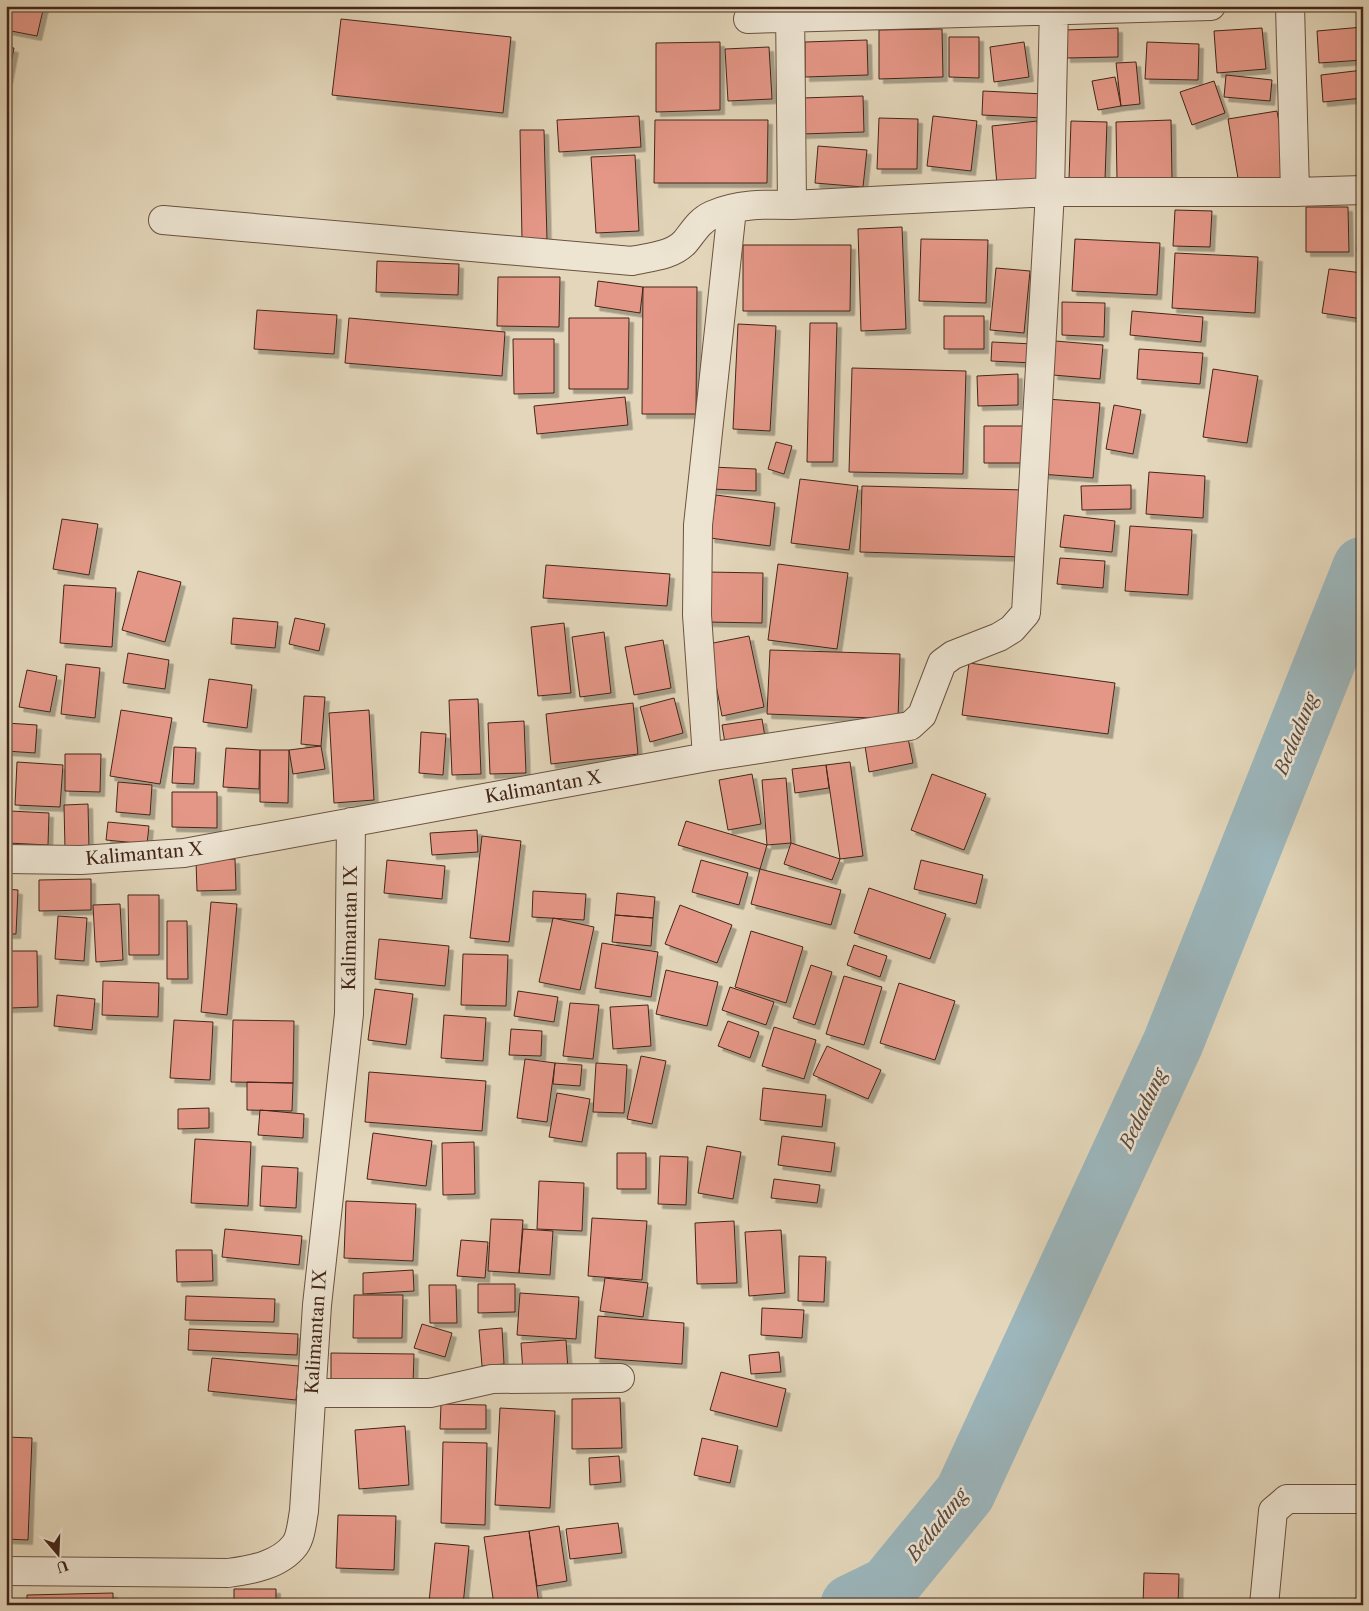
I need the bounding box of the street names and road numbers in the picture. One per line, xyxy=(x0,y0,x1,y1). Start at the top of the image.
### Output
street label: Kalimantan X xyxy=(483,766,604,808)
street label: Kalimantan X xyxy=(84,838,204,870)
street label: Kalimantan IX xyxy=(338,865,362,991)
street label: Kalimantan IX xyxy=(301,1268,331,1395)

